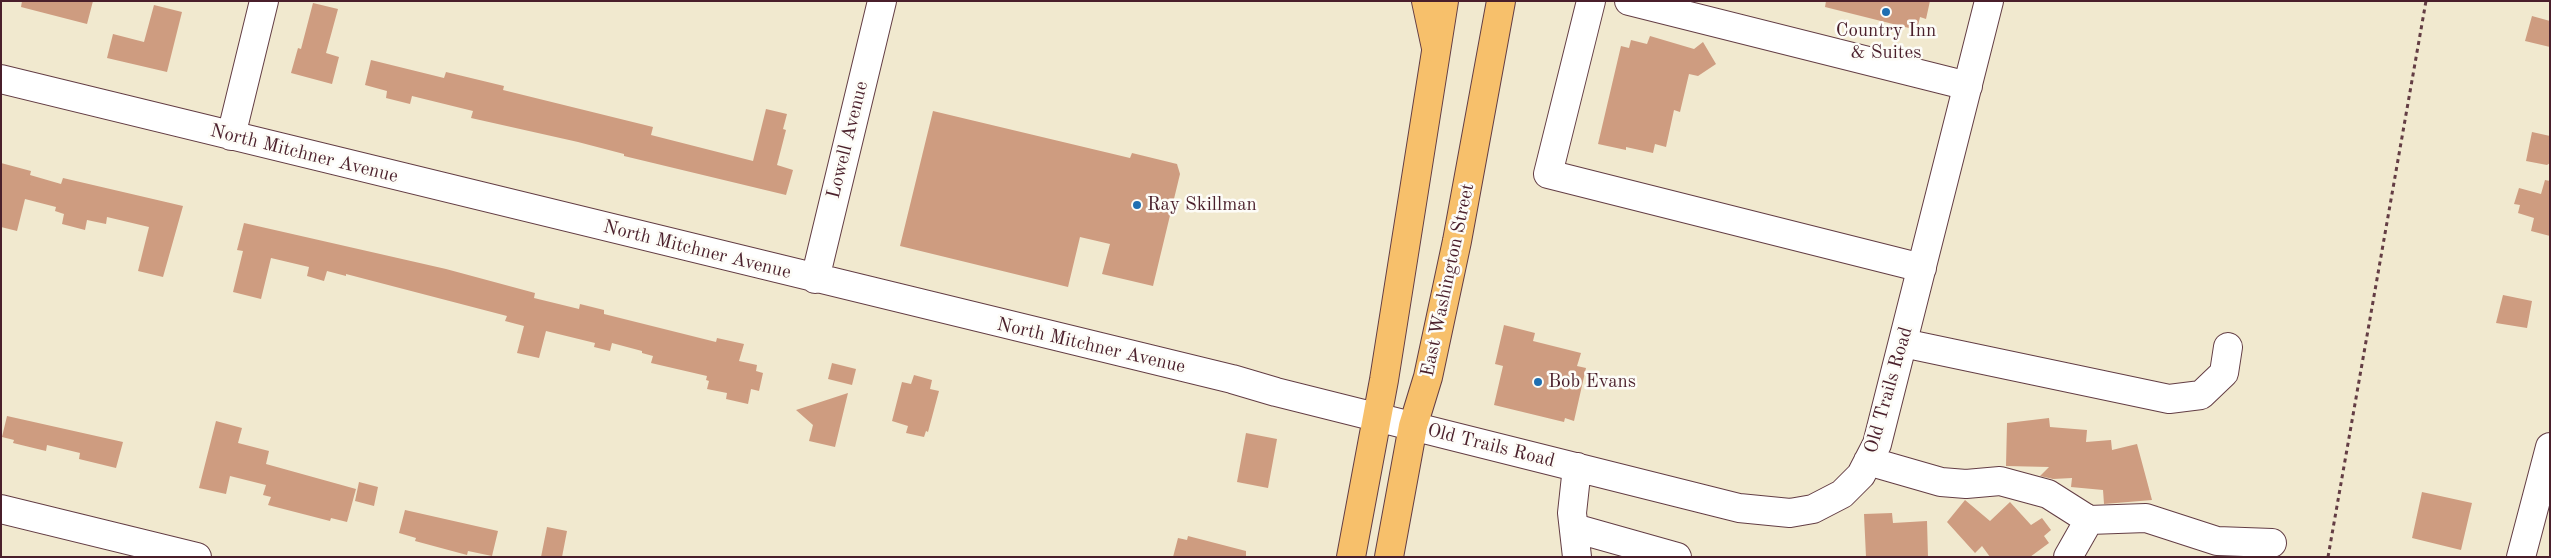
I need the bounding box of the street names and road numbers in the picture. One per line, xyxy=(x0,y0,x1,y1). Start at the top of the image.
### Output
street label: Lowell Avenue xyxy=(822,79,874,201)
street label: North Mitchner Avenue xyxy=(208,120,400,188)
street label: East Washington Street xyxy=(1416,181,1480,379)
street label: North Mitchner Avenue xyxy=(601,216,793,284)
street label: North Mitchner Avenue xyxy=(994,313,1188,379)
street label: Old Trails Road xyxy=(1860,324,1918,456)
street label: Old Trails Road xyxy=(1425,419,1557,473)

